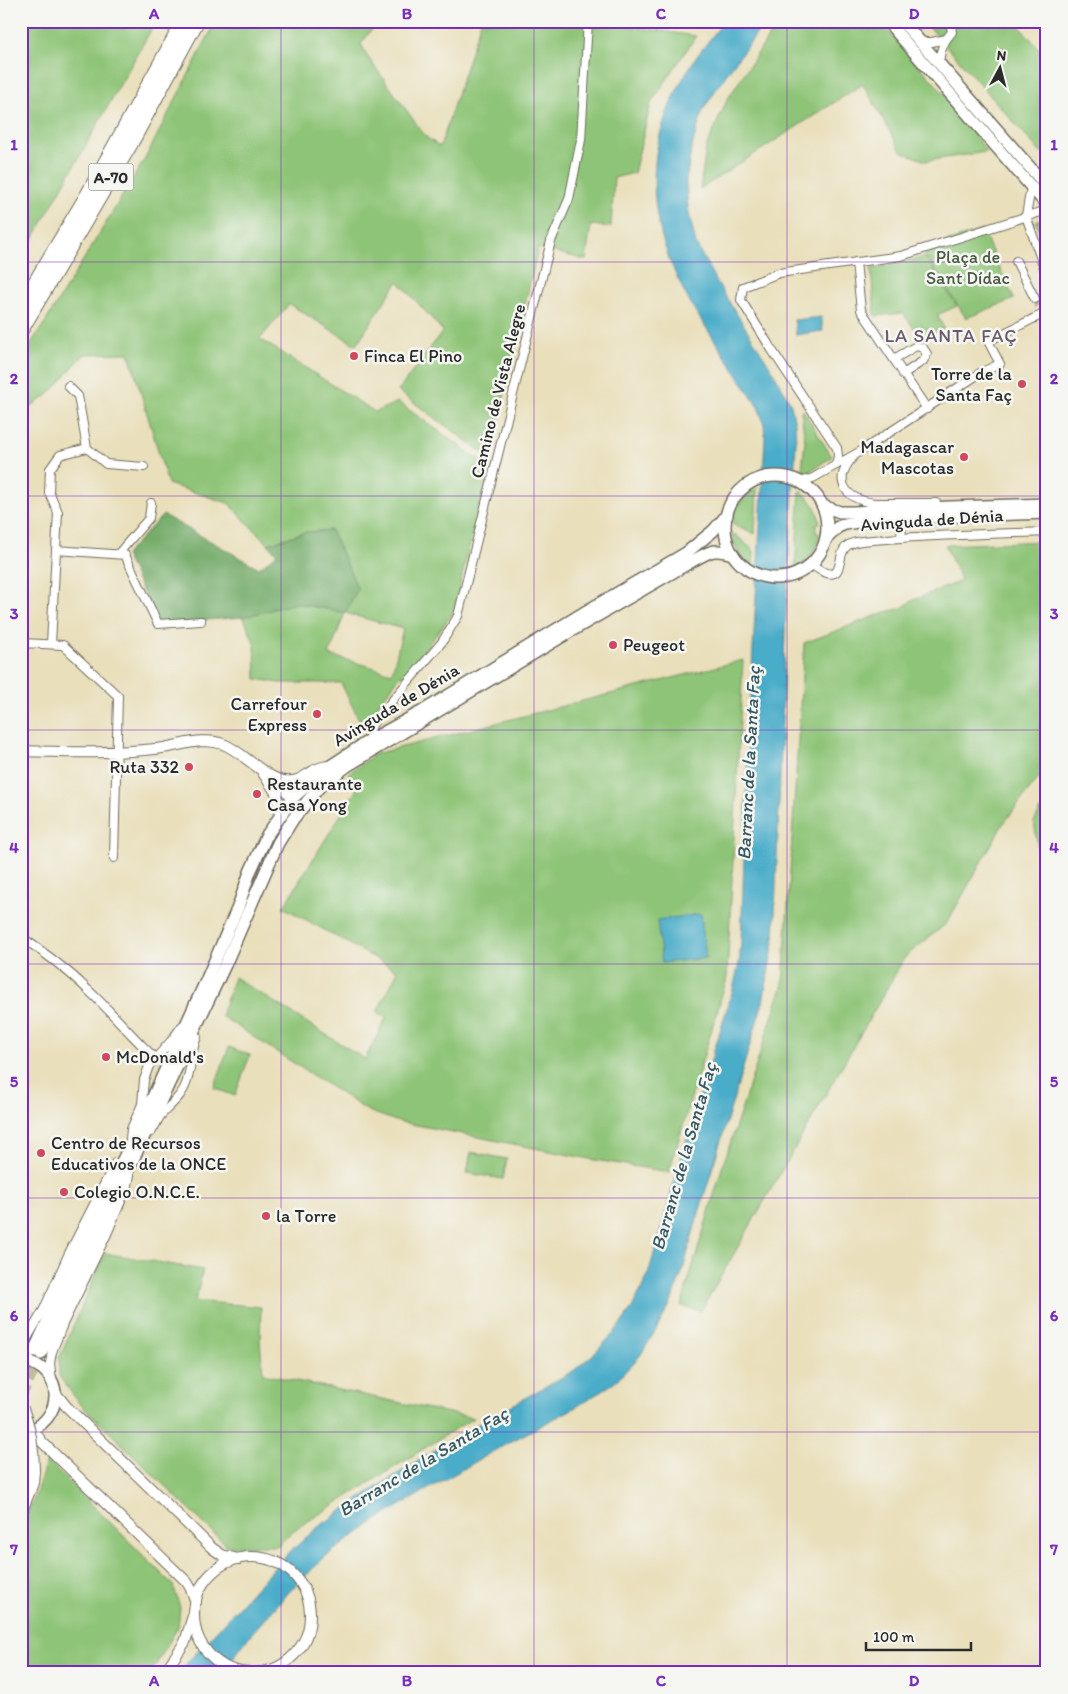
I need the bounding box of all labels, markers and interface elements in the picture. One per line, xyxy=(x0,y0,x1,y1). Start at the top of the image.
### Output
text: A xyxy=(148,4,160,23)
text: B xyxy=(402,4,413,23)
text: C xyxy=(656,4,667,23)
text: D xyxy=(909,4,920,23)
north arrow xyxy=(976,42,1026,92)
text: N xyxy=(996,47,1007,65)
text: 1 xyxy=(10,135,18,154)
text: 1 xyxy=(1050,135,1058,154)
road number: A-70 xyxy=(88,163,134,190)
park label: Plaça de Sant Dídac xyxy=(926,246,1010,289)
street label: Camino de Vista Alegre xyxy=(466,301,530,481)
district label: LA SANTA FAÇ xyxy=(884,324,1018,347)
place label: Finca El Pino xyxy=(364,345,462,367)
marker: Finca El Pino xyxy=(348,350,360,362)
place label: Torre de la Santa Faç xyxy=(931,363,1013,406)
text: 2 xyxy=(10,369,19,388)
text: 2 xyxy=(1050,369,1059,388)
marker: Torre de la Santa Faç xyxy=(1016,378,1028,390)
place label: Madagascar Mascotas xyxy=(860,436,954,479)
marker: Madagascar Mascotas xyxy=(958,451,970,463)
street label: Avinguda de Dénia xyxy=(860,504,1005,536)
text: 3 xyxy=(10,604,19,623)
text: 3 xyxy=(1050,604,1059,623)
place label: Peugeot xyxy=(623,634,685,656)
marker: Peugeot xyxy=(607,639,619,651)
street label: Avinguda de Dénia xyxy=(329,658,464,751)
water label: Barranc de la Santa Faç xyxy=(732,664,765,860)
place label: Carrefour Express xyxy=(231,693,308,736)
marker: Carrefour Express xyxy=(311,708,323,720)
place label: Ruta 332 xyxy=(109,756,180,778)
marker: Ruta 332 xyxy=(183,761,195,773)
place label: Restaurante Casa Yong xyxy=(267,773,362,816)
marker: Restaurante Casa Yong xyxy=(251,788,263,800)
text: 4 xyxy=(9,838,19,857)
text: 4 xyxy=(1049,838,1059,857)
place label: McDonald's xyxy=(116,1046,204,1068)
marker: McDonald's xyxy=(100,1051,112,1063)
water label: Barranc de la Santa Faç xyxy=(646,1059,722,1253)
text: 5 xyxy=(10,1072,19,1091)
text: 5 xyxy=(1050,1072,1059,1091)
place label: Centro de Recursos Educativos de la ONCE xyxy=(51,1132,226,1175)
marker: Centro de Recursos Educativos de la ONCE xyxy=(35,1147,47,1159)
place label: Colegio O.N.C.E. xyxy=(74,1181,200,1203)
marker: Colegio O.N.C.E. xyxy=(58,1186,70,1198)
place label: la Torre xyxy=(276,1205,336,1227)
marker: la Torre xyxy=(260,1210,272,1222)
text: 6 xyxy=(10,1306,19,1325)
text: 6 xyxy=(1050,1306,1059,1325)
water label: Barranc de la Santa Faç xyxy=(334,1401,513,1521)
text: 7 xyxy=(9,1540,18,1559)
text: 7 xyxy=(1049,1540,1058,1559)
scale bar xyxy=(866,1619,970,1651)
text: 100 m xyxy=(873,1628,915,1646)
text: A xyxy=(148,1671,160,1690)
text: B xyxy=(402,1671,413,1690)
text: C xyxy=(656,1671,667,1690)
text: D xyxy=(909,1671,920,1690)

